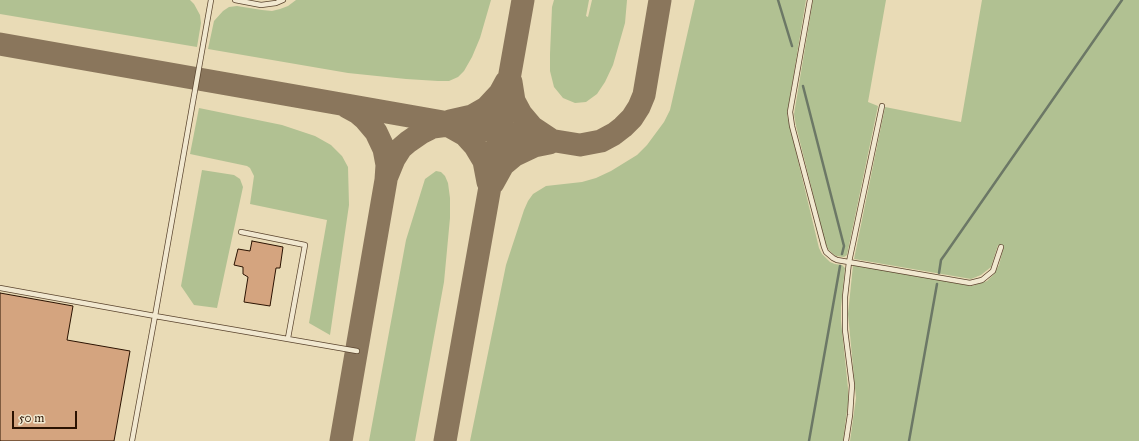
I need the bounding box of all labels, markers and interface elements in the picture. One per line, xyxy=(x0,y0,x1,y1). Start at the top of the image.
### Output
scale bar xyxy=(14,403,79,429)
text: 50 m xyxy=(19,411,44,425)

